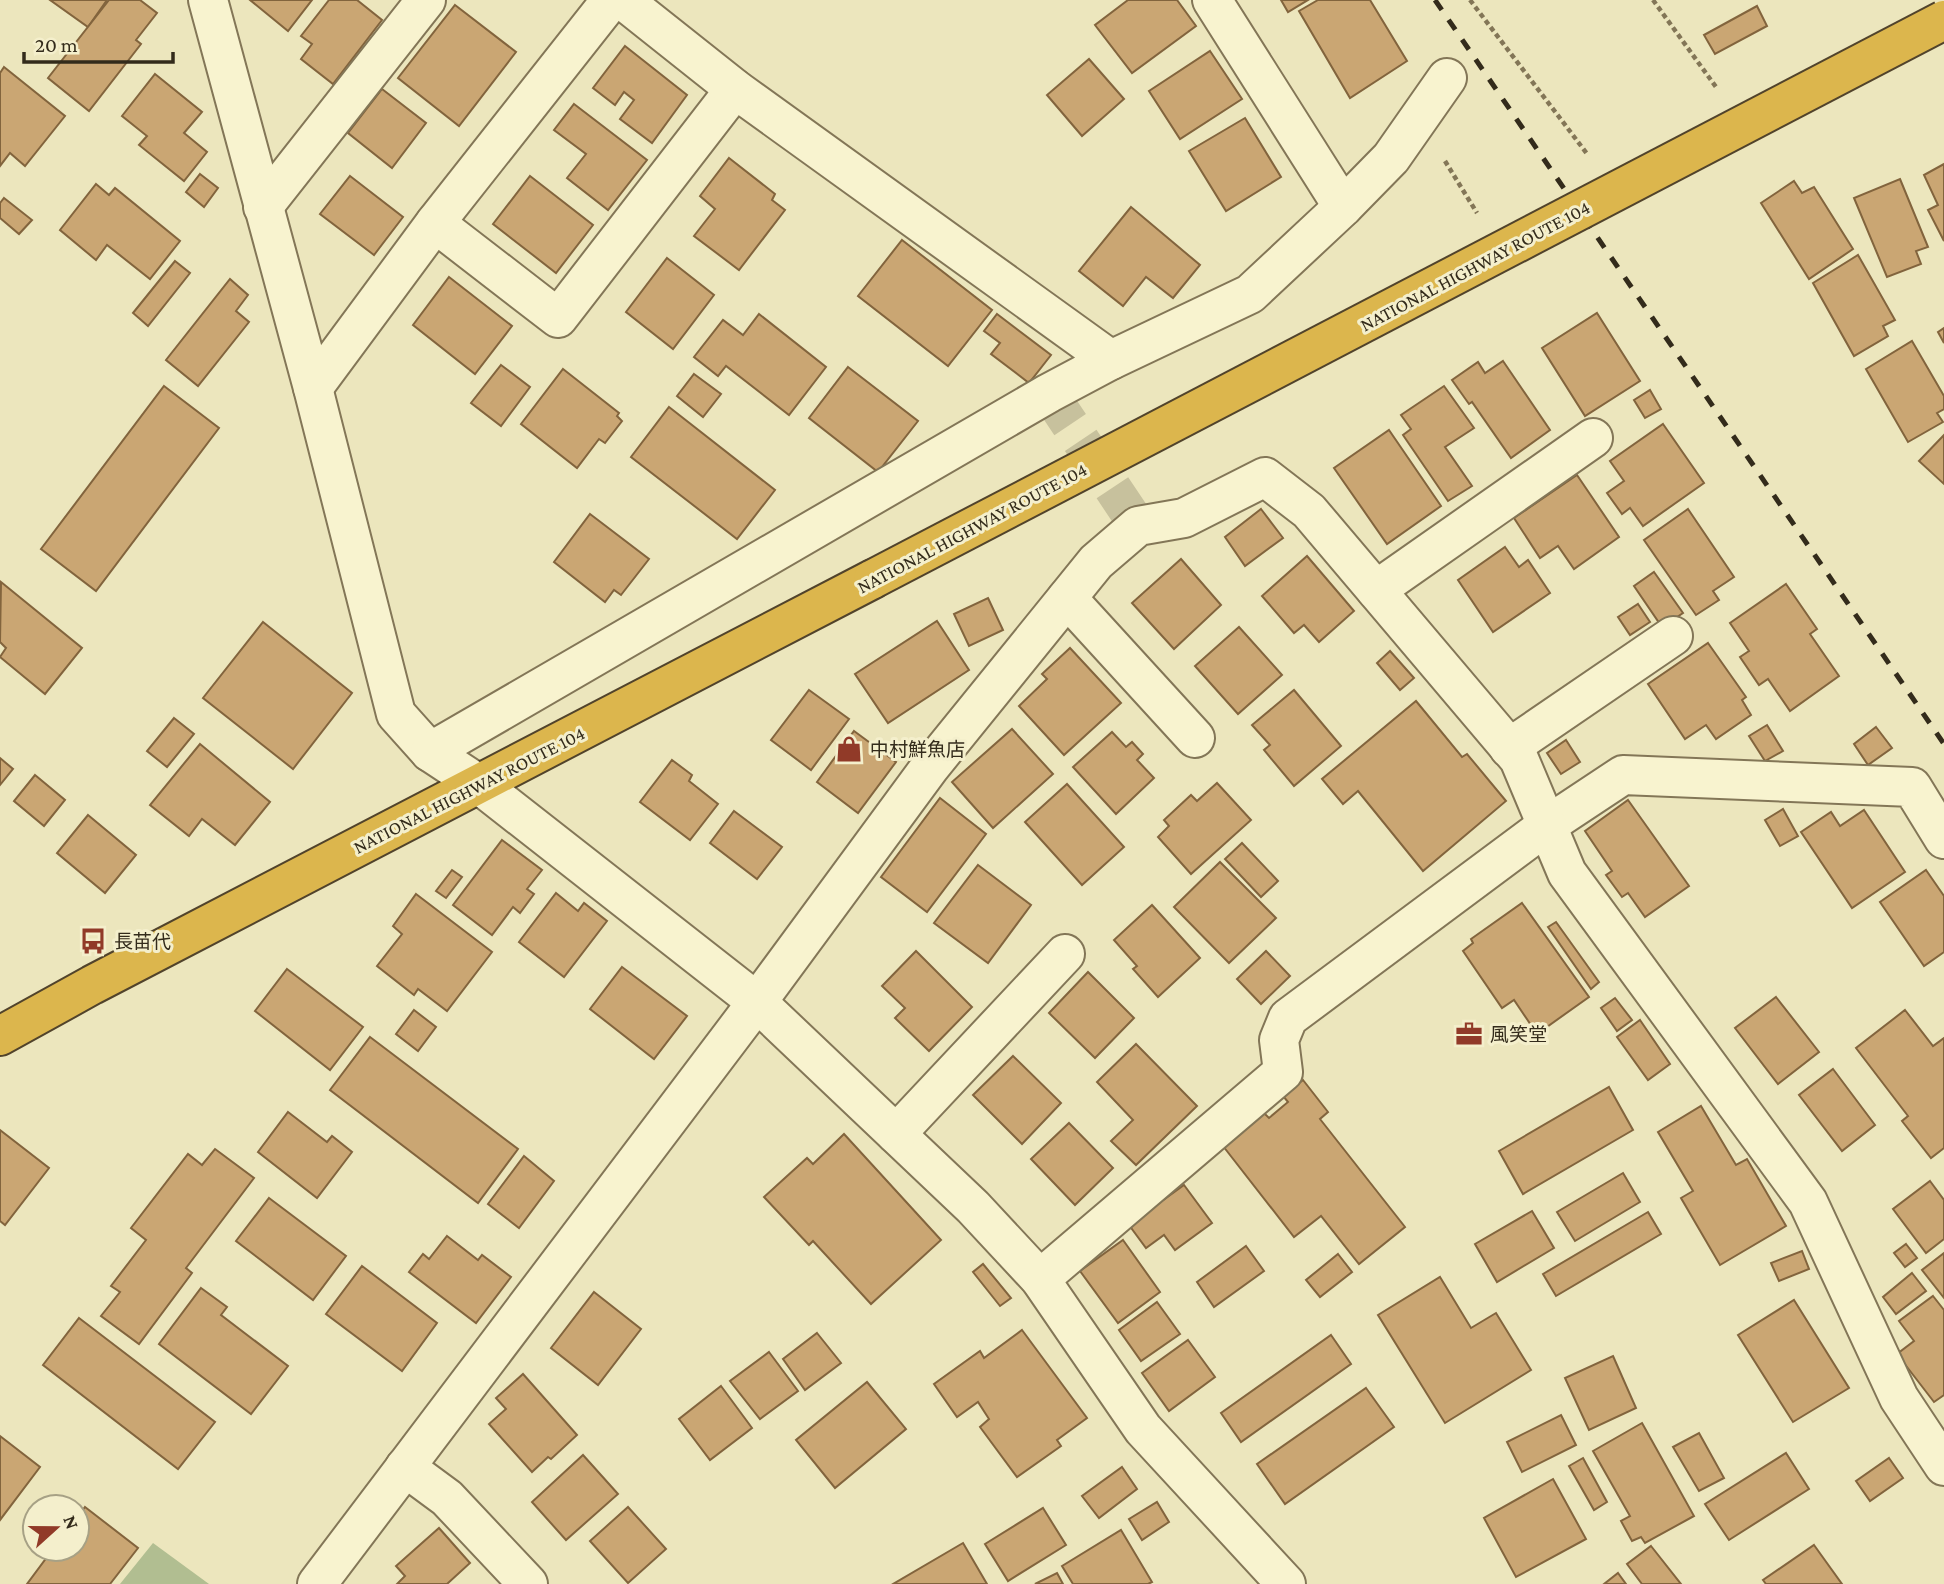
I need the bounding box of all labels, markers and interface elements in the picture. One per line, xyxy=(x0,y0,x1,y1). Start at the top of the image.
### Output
scale bar xyxy=(24,21,173,65)
text: 20 m xyxy=(35,33,78,57)
street label: NATIONAL HIGHWAY ROUTE 104 xyxy=(1357,196,1593,336)
street label: NATIONAL HIGHWAY ROUTE 104 xyxy=(854,458,1090,598)
street label: NATIONAL HIGHWAY ROUTE 104 xyxy=(350,722,588,858)
shop icon: 中村鮮魚店 xyxy=(834,734,864,764)
place label: 中村鮮魚店 xyxy=(870,739,965,760)
bus stop icon: 長苗代 xyxy=(78,926,108,956)
place label: 長苗代 xyxy=(114,931,171,952)
office icon: 風笑堂 xyxy=(1454,1019,1484,1049)
place label: 風笑堂 xyxy=(1490,1024,1547,1045)
north arrow xyxy=(21,1493,91,1563)
text: N xyxy=(59,1512,84,1532)

